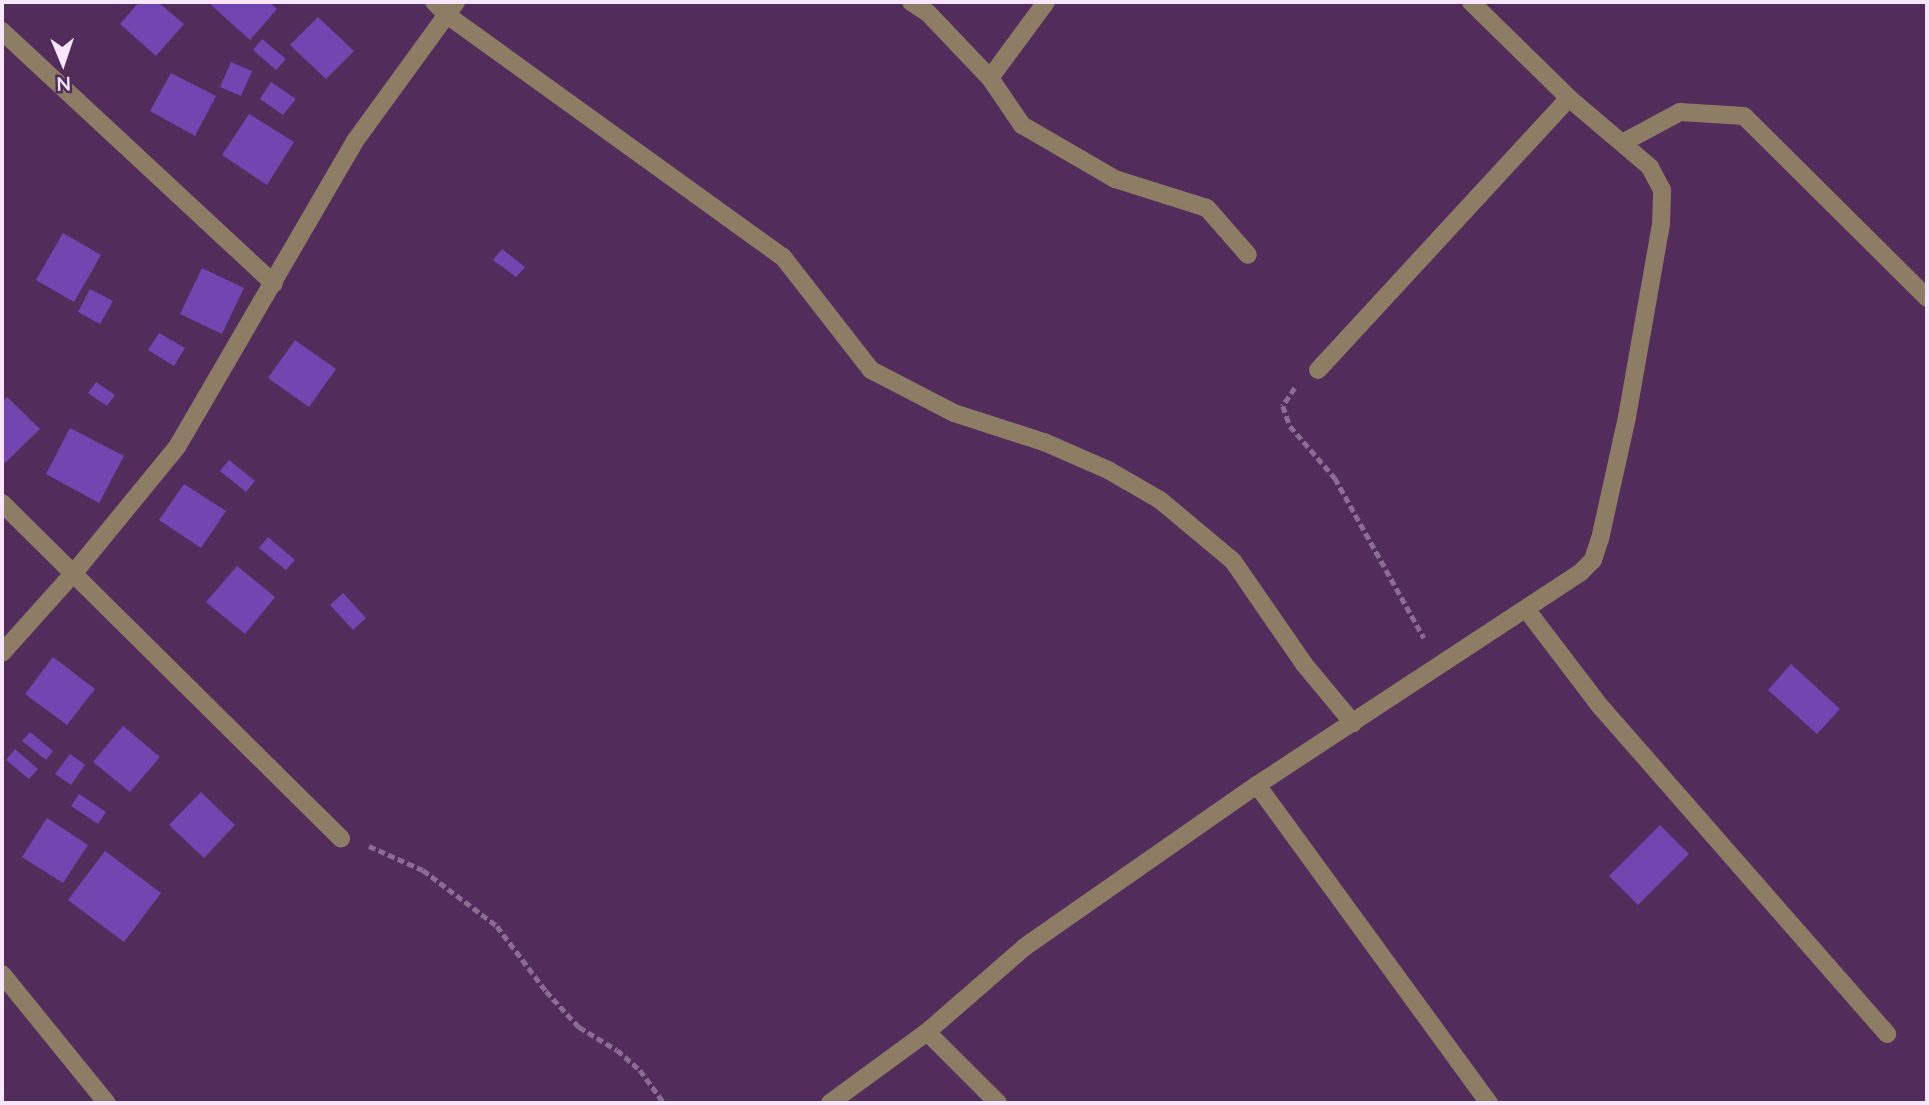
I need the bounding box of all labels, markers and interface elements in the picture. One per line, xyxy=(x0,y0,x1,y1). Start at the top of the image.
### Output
north arrow xyxy=(28,28,98,98)
text: N xyxy=(56,73,71,96)

